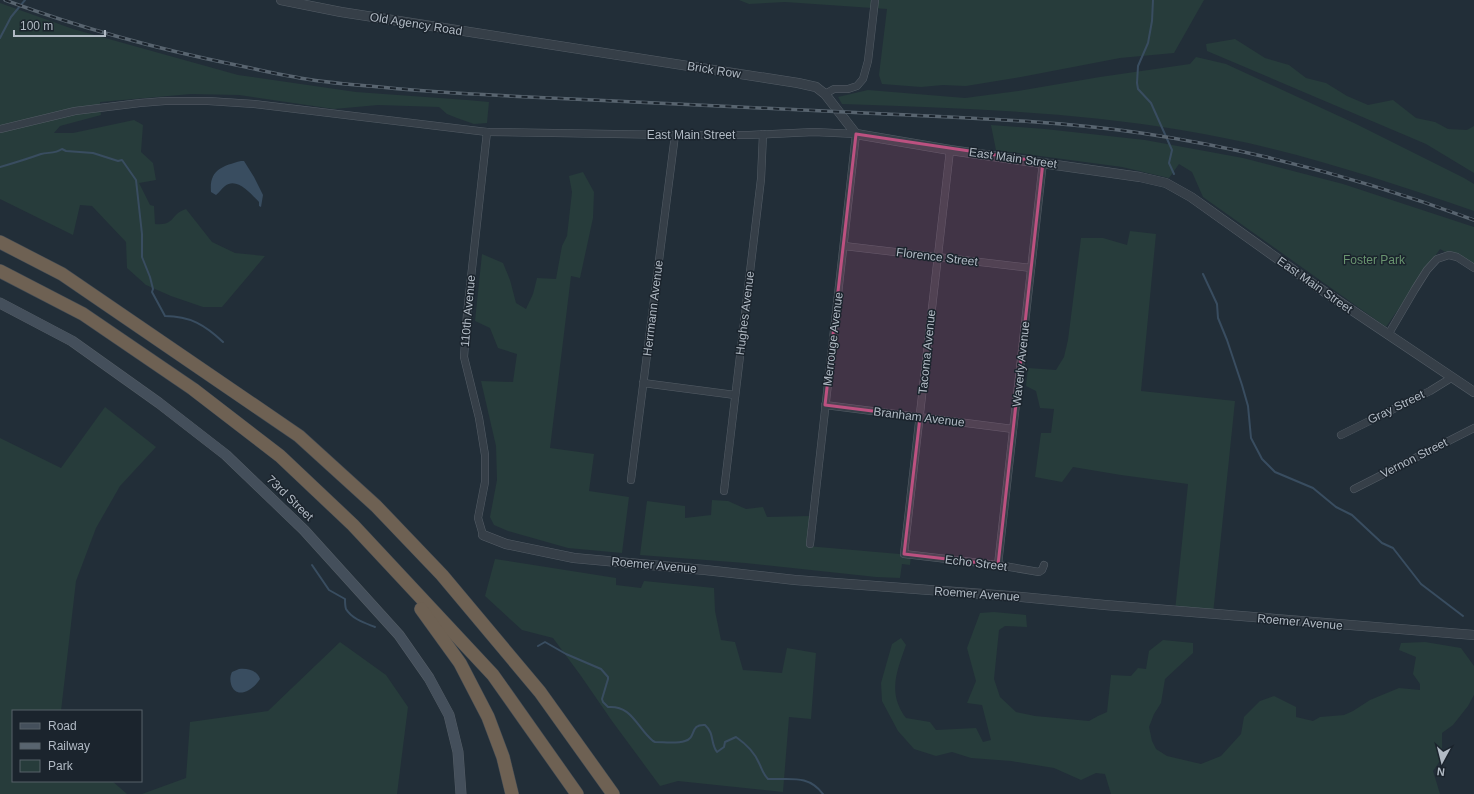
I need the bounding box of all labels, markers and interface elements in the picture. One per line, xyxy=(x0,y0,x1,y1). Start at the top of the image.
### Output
street label: Old Agency Road xyxy=(369,10,463,38)
scale bar xyxy=(14,12,105,38)
text: 100 m xyxy=(20,19,53,33)
street label: Brick Row xyxy=(686,59,742,81)
street label: East Main Street xyxy=(647,128,736,142)
street label: East Main Street xyxy=(968,145,1059,171)
street label: Florence Street xyxy=(895,245,979,269)
park label: Foster Park xyxy=(1343,253,1406,267)
street label: East Main Street xyxy=(1275,254,1356,317)
street label: Herrmann Avenue xyxy=(640,259,666,357)
street label: Hughes Avenue xyxy=(733,270,757,356)
street label: 110th Avenue xyxy=(458,274,478,348)
street label: Merrouge Avenue xyxy=(820,291,846,387)
street label: Tacoma Avenue xyxy=(916,309,938,395)
street label: Waverly Avenue xyxy=(1010,320,1032,408)
street label: Gray Street xyxy=(1365,387,1427,427)
street label: Branham Avenue xyxy=(873,404,966,430)
street label: Vernon Street xyxy=(1378,435,1450,481)
street label: 73rd Street xyxy=(264,472,317,524)
street label: Echo Street xyxy=(944,552,1009,574)
street label: Roemer Avenue xyxy=(611,554,698,576)
street label: Roemer Avenue xyxy=(934,584,1021,604)
street label: Roemer Avenue xyxy=(1257,611,1344,633)
legend xyxy=(12,710,142,782)
text: Road xyxy=(48,719,77,733)
text: Railway xyxy=(48,739,90,753)
north arrow xyxy=(1422,742,1462,782)
text: Park xyxy=(48,759,74,773)
text: N xyxy=(1436,765,1445,778)

